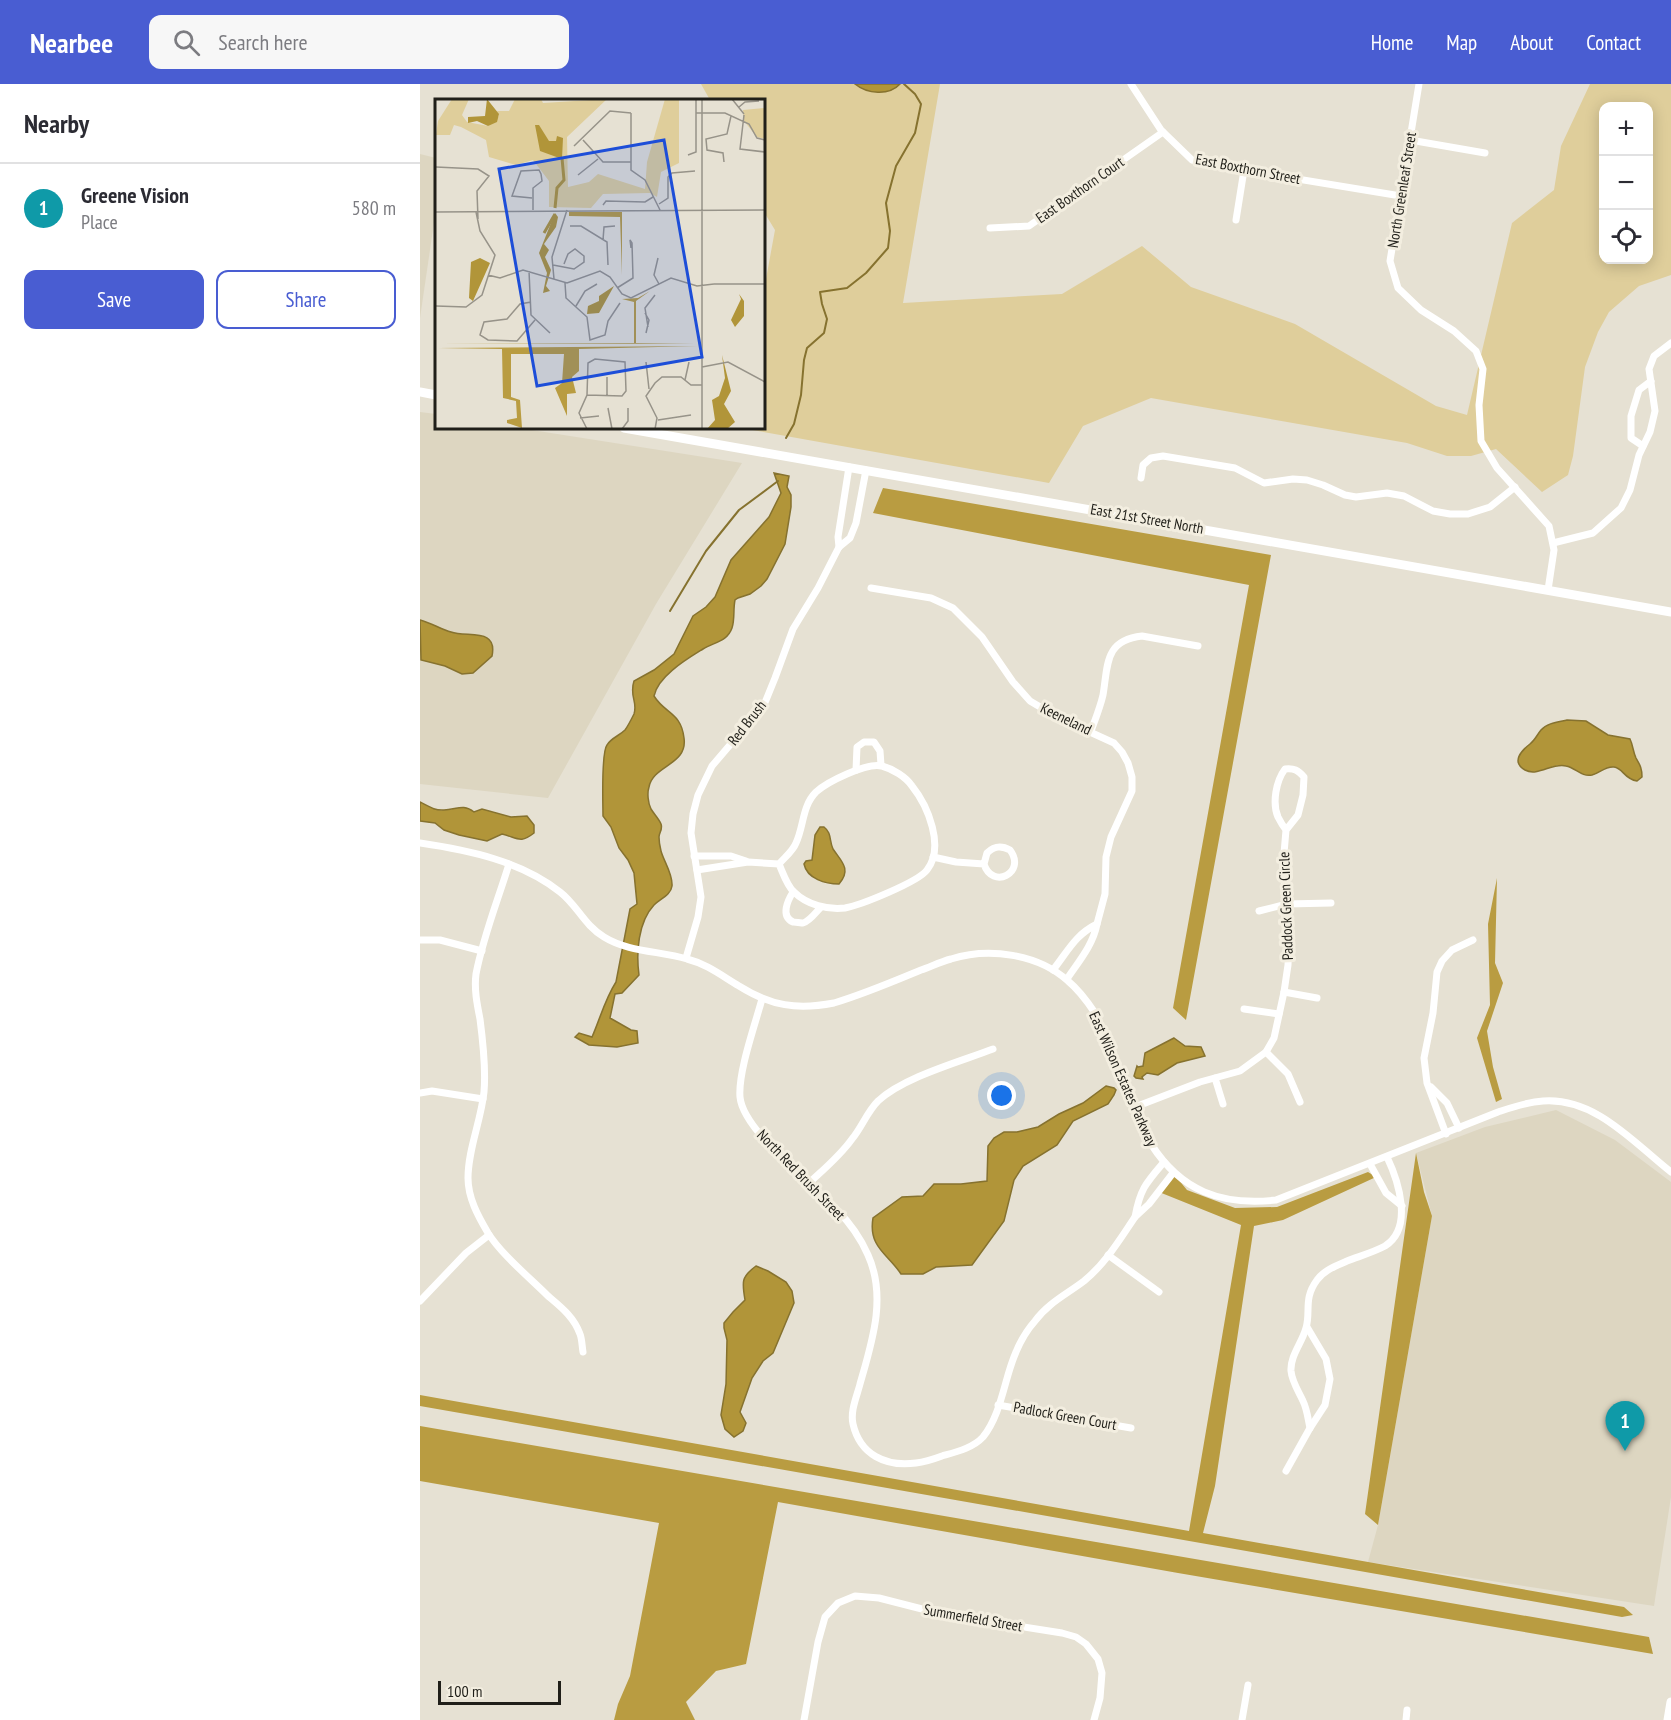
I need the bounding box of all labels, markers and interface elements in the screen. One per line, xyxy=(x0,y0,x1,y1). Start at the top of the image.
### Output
search box xyxy=(149,15,569,69)
text: Nearbee xyxy=(30,24,113,61)
icon: search xyxy=(170,26,203,59)
text: Search here xyxy=(218,28,308,56)
text: Home xyxy=(1371,29,1413,56)
text: Map xyxy=(1446,29,1477,56)
text: About xyxy=(1510,29,1553,56)
text: Contact xyxy=(1586,29,1641,56)
inset map xyxy=(435,99,765,429)
map controls xyxy=(1599,102,1653,264)
button: + xyxy=(1599,102,1653,156)
text: Nearby xyxy=(24,107,89,140)
street label: North Greenleaf Street xyxy=(1383,131,1420,249)
street label: East Boxthorn Street xyxy=(1194,149,1302,188)
street label: East Boxthorn Court xyxy=(1032,152,1128,227)
button: − xyxy=(1599,156,1653,210)
text: Greene Vision xyxy=(81,181,189,209)
text: 1 xyxy=(39,195,48,221)
text: 580 m xyxy=(352,195,396,221)
text: Place xyxy=(81,209,118,235)
button: locate xyxy=(1599,210,1653,264)
button: Save xyxy=(24,270,204,329)
button: Share xyxy=(216,270,396,329)
street label: East 21st Street North xyxy=(1089,499,1205,538)
street label: Red Brush xyxy=(723,696,770,749)
street label: Keeneland xyxy=(1038,698,1095,739)
street label: Paddock Green Circle xyxy=(1274,851,1297,961)
street label: East Wilson Estates Parkway xyxy=(1085,1008,1162,1149)
your location xyxy=(987,1081,1016,1110)
street label: North Red Brush Street xyxy=(753,1125,850,1224)
street label: Padlock Green Court xyxy=(1012,1397,1118,1434)
pin: 1 xyxy=(1606,1402,1644,1451)
street label: Summerfield Street xyxy=(922,1599,1024,1636)
scale bar xyxy=(438,1678,561,1706)
text: 100 m xyxy=(447,1681,482,1701)

